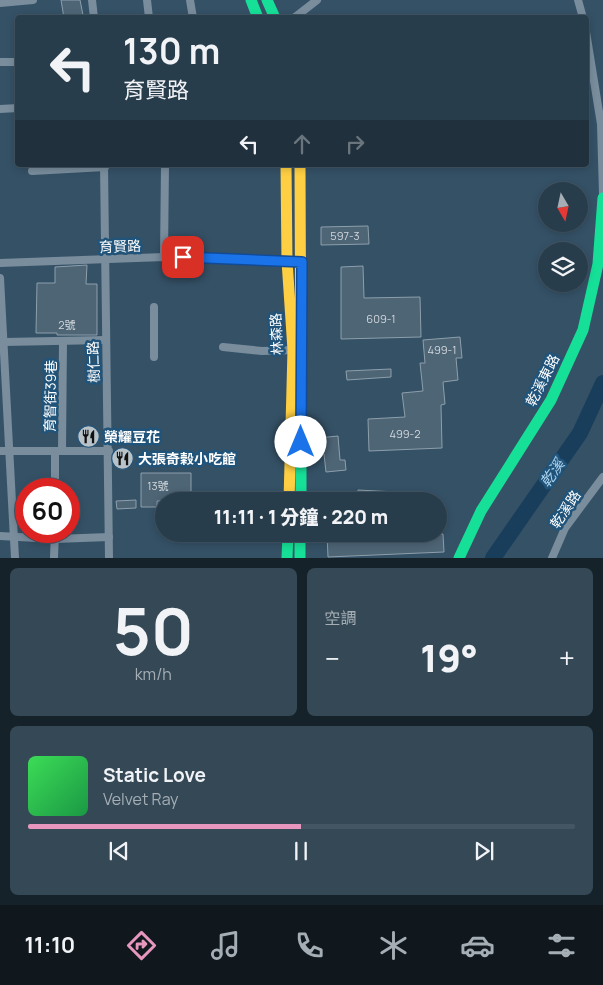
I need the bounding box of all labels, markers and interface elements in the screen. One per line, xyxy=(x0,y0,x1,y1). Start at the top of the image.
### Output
text: 130 m xyxy=(123,27,220,75)
icon: left xyxy=(40,35,105,100)
text: 育賢路 xyxy=(123,75,189,105)
icon: left xyxy=(235,130,263,158)
icon: ahead xyxy=(288,130,316,158)
icon: right xyxy=(341,130,369,158)
north arrow xyxy=(538,182,588,232)
map controls xyxy=(538,182,588,292)
house number: 597-3 xyxy=(330,228,360,243)
street label: 育賢路 xyxy=(99,236,141,256)
pin xyxy=(162,236,204,278)
button: layers xyxy=(538,242,588,292)
icon: arrive xyxy=(169,243,197,271)
house number: 609-1 xyxy=(366,311,396,326)
street label: 林森路 xyxy=(265,313,287,355)
house number: 2號 xyxy=(58,317,76,332)
street label: 樹仁路 xyxy=(83,341,103,383)
house number: 499-1 xyxy=(428,342,456,357)
street label: 乾溪東路 xyxy=(521,351,563,409)
street label: 育智街39巷 xyxy=(40,360,60,432)
position arrow xyxy=(274,415,326,467)
restaurant icon: 榮耀豆花 xyxy=(76,424,100,448)
house number: 499-2 xyxy=(390,426,420,441)
place label: 榮耀豆花 xyxy=(104,427,160,446)
restaurant icon: 大張奇榖小吃館 xyxy=(110,446,134,470)
place label: 大張奇榖小吃館 xyxy=(138,449,236,468)
water label: 乾溪 xyxy=(535,453,570,491)
speed limit sign: 60 xyxy=(15,478,80,543)
house number: 13號 xyxy=(147,478,169,493)
street label: 乾溪路 xyxy=(545,486,585,532)
text: 11:11 · 1 分鐘 · 220 m xyxy=(214,504,388,530)
text: 50 xyxy=(113,586,194,675)
text: 空調 xyxy=(325,607,357,629)
text: 19° xyxy=(420,631,478,683)
text: − xyxy=(325,639,340,677)
text: + xyxy=(559,639,575,677)
text: km/h xyxy=(135,663,172,685)
text: Static Love xyxy=(103,762,206,788)
text: Velvet Ray xyxy=(103,788,179,810)
icon: previous xyxy=(105,837,133,865)
icon: pause xyxy=(287,837,315,865)
icon: next xyxy=(470,837,498,865)
icon: directions xyxy=(124,928,159,963)
icon: music xyxy=(208,928,243,963)
icon: phone xyxy=(292,928,327,963)
icon: climate xyxy=(376,928,411,963)
icon: car xyxy=(460,928,495,963)
icon: filters xyxy=(544,928,579,963)
text: 11:10 xyxy=(24,930,75,960)

